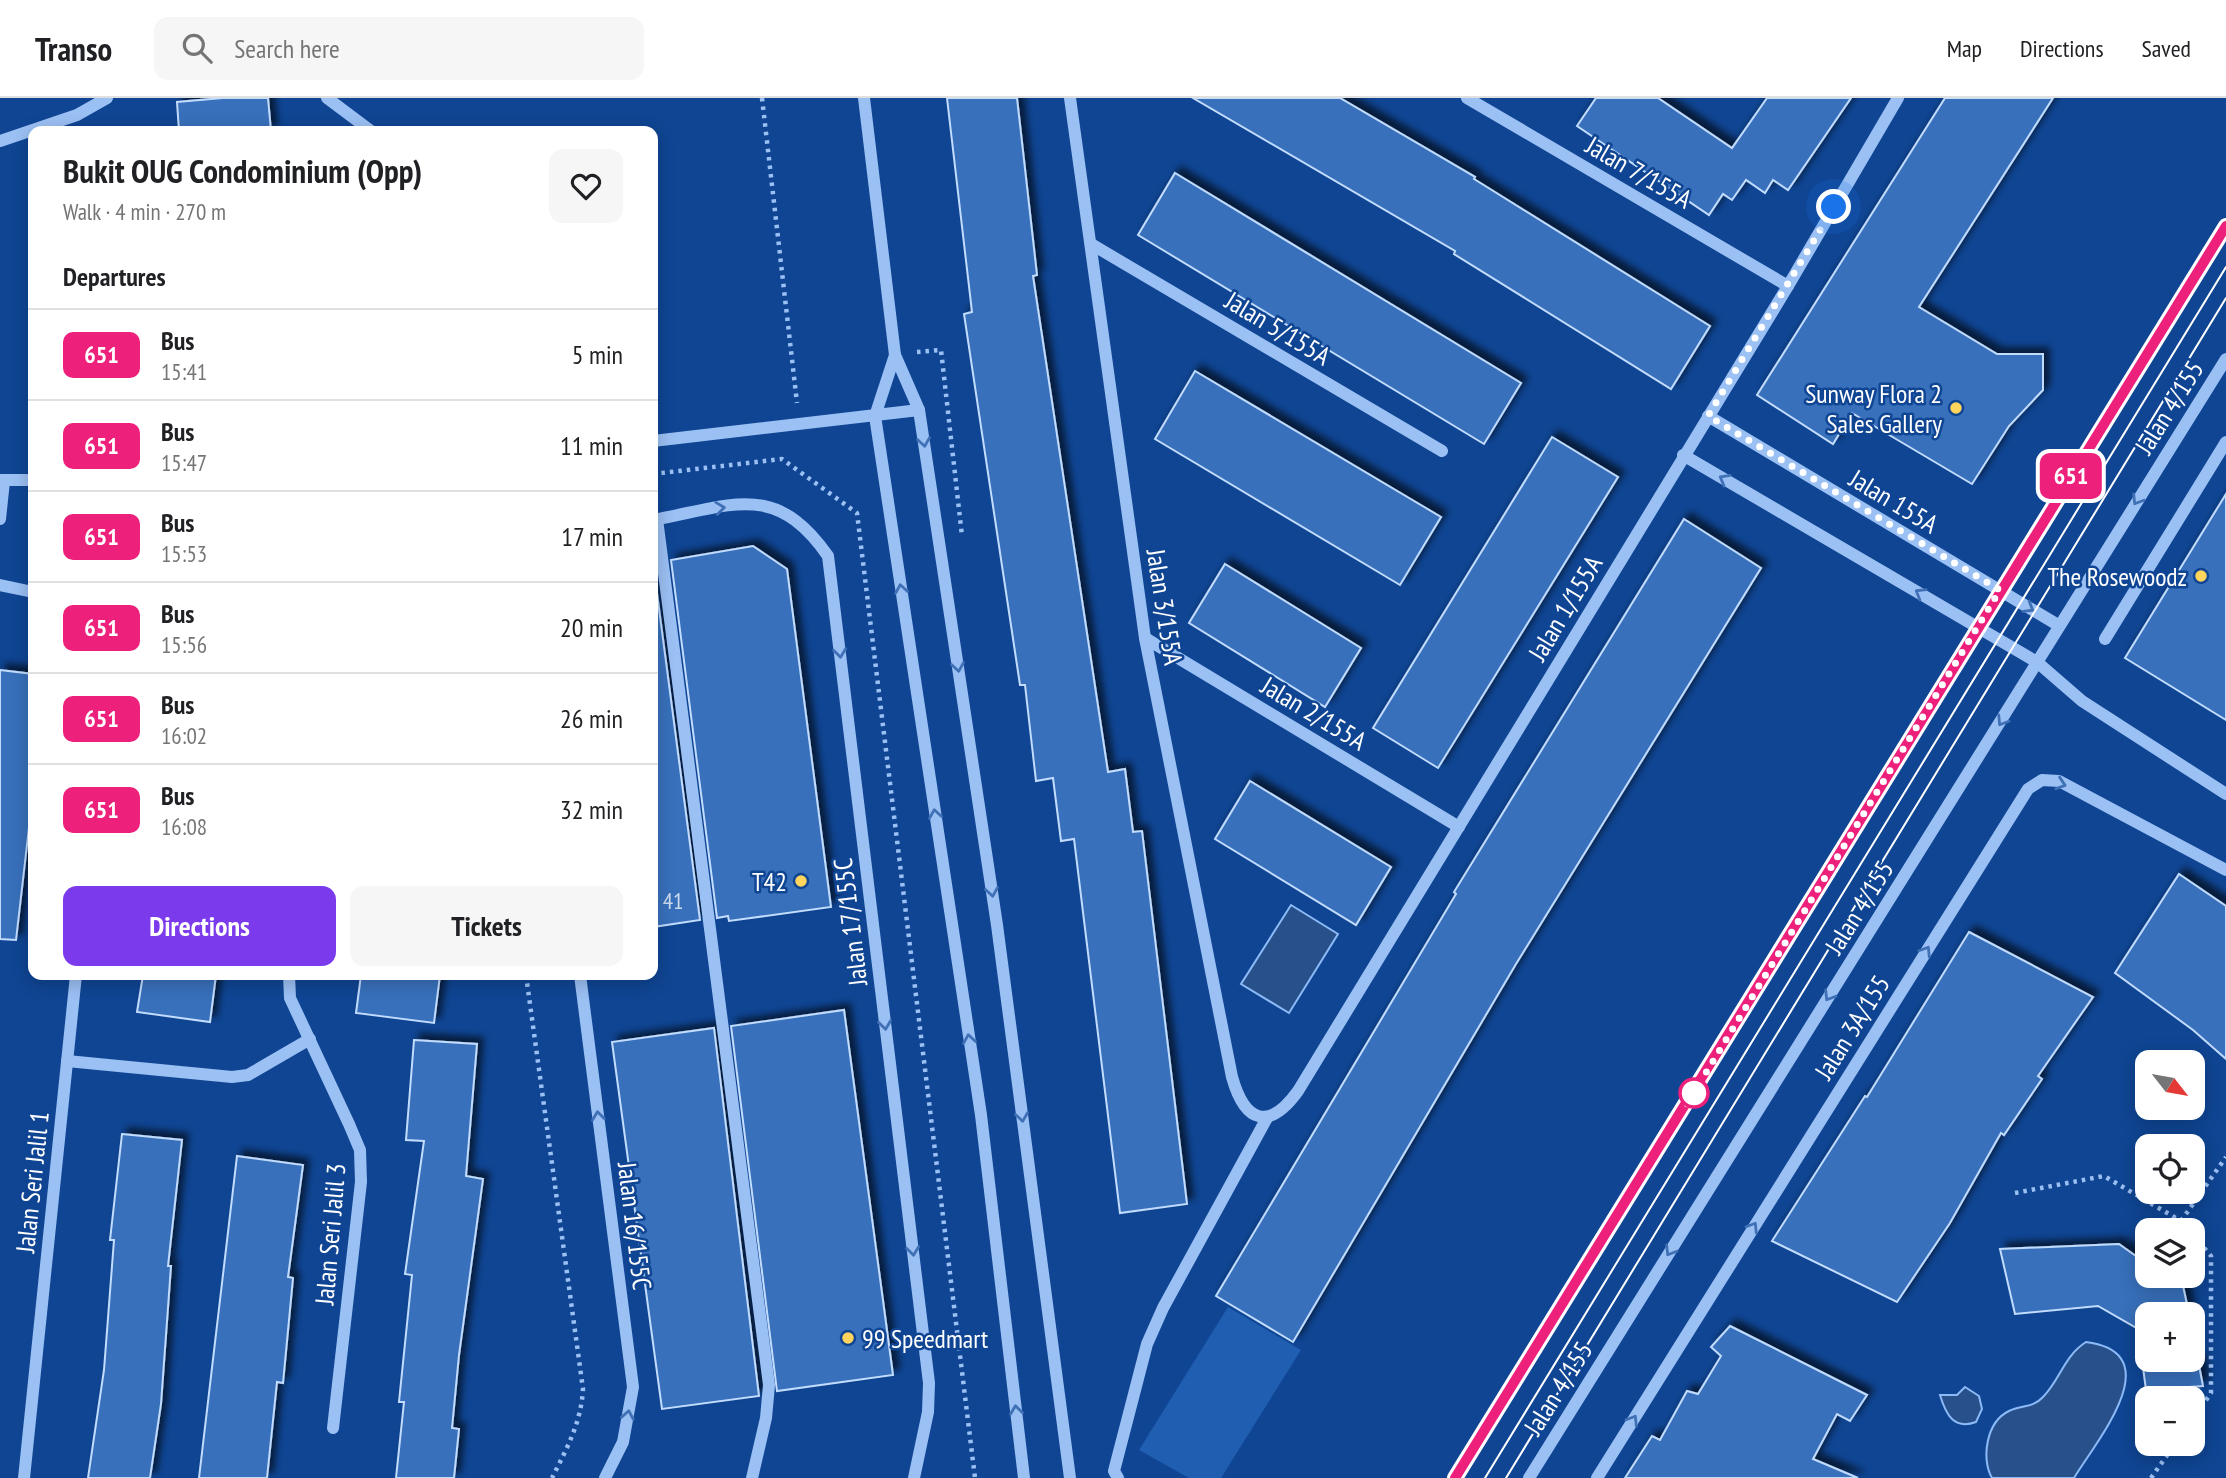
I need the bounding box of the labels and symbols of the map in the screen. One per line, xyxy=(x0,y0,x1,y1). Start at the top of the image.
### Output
street label: Jalan 7/155A xyxy=(1579,128,1698,216)
your location xyxy=(1816,189,1851,224)
street label: Jalan 5/155A xyxy=(1219,283,1337,373)
street label: Jalan 4/155 xyxy=(2127,354,2211,461)
place label: Sunway Flora 2 Sales Gallery xyxy=(1805,377,1942,440)
marker: Sunway Flora 2 Sales Gallery xyxy=(1948,400,1964,416)
one-way arrow xyxy=(916,436,931,448)
line badge: 651 xyxy=(2031,453,2111,499)
street label: Jalan 155A xyxy=(1843,461,1945,541)
one-way arrow xyxy=(1718,474,1731,487)
one-way arrow xyxy=(2133,492,2146,505)
one-way arrow xyxy=(714,501,726,516)
street label: Jalan 3/155A xyxy=(1139,546,1191,668)
street label: Jalan 1/155A xyxy=(1520,549,1610,667)
place label: The Rosewoodz xyxy=(2047,560,2187,593)
marker: The Rosewoodz xyxy=(2193,568,2209,584)
one-way arrow xyxy=(894,583,909,595)
one-way arrow xyxy=(1915,588,1928,601)
one-way arrow xyxy=(2022,600,2035,613)
one-way arrow xyxy=(832,647,847,659)
one-way arrow xyxy=(950,661,965,673)
street label: Jalan 2/155A xyxy=(1255,668,1373,758)
one-way arrow xyxy=(1998,713,2011,726)
one-way arrow xyxy=(2054,776,2066,791)
one-way arrow xyxy=(928,808,943,820)
street label: Jalan 4/155 xyxy=(1817,854,1901,961)
street label: Jalan 17/155C xyxy=(826,856,874,989)
place label: T42 xyxy=(752,865,787,898)
marker: T42 xyxy=(793,873,809,889)
house number: 41 xyxy=(663,886,683,915)
one-way arrow xyxy=(984,886,999,898)
one-way arrow xyxy=(1918,946,1931,959)
street label: Jalan 3A/155 xyxy=(1807,969,1897,1086)
one-way arrow xyxy=(1825,989,1838,1002)
one-way arrow xyxy=(878,1019,893,1031)
one-way arrow xyxy=(962,1033,977,1045)
north arrow xyxy=(2135,1050,2205,1120)
unlabelled marker xyxy=(1679,1078,1709,1108)
street label: Jalan Seri Jalil 1 xyxy=(8,1110,56,1255)
one-way arrow xyxy=(590,1110,605,1122)
one-way arrow xyxy=(1015,1111,1030,1123)
street label: Jalan 16/155C xyxy=(611,1159,659,1292)
street label: Jalan Seri Jalil 3 xyxy=(307,1162,353,1307)
one-way arrow xyxy=(1745,1221,1758,1234)
one-way arrow xyxy=(1665,1244,1678,1257)
one-way arrow xyxy=(905,1245,920,1257)
place label: 99 Speedmart xyxy=(862,1322,988,1355)
marker: 99 Speedmart xyxy=(840,1330,856,1346)
street label: Jalan 4/155 xyxy=(1516,1335,1600,1442)
one-way arrow xyxy=(1009,1404,1024,1415)
one-way arrow xyxy=(620,1409,635,1420)
one-way arrow xyxy=(1625,1415,1638,1428)

